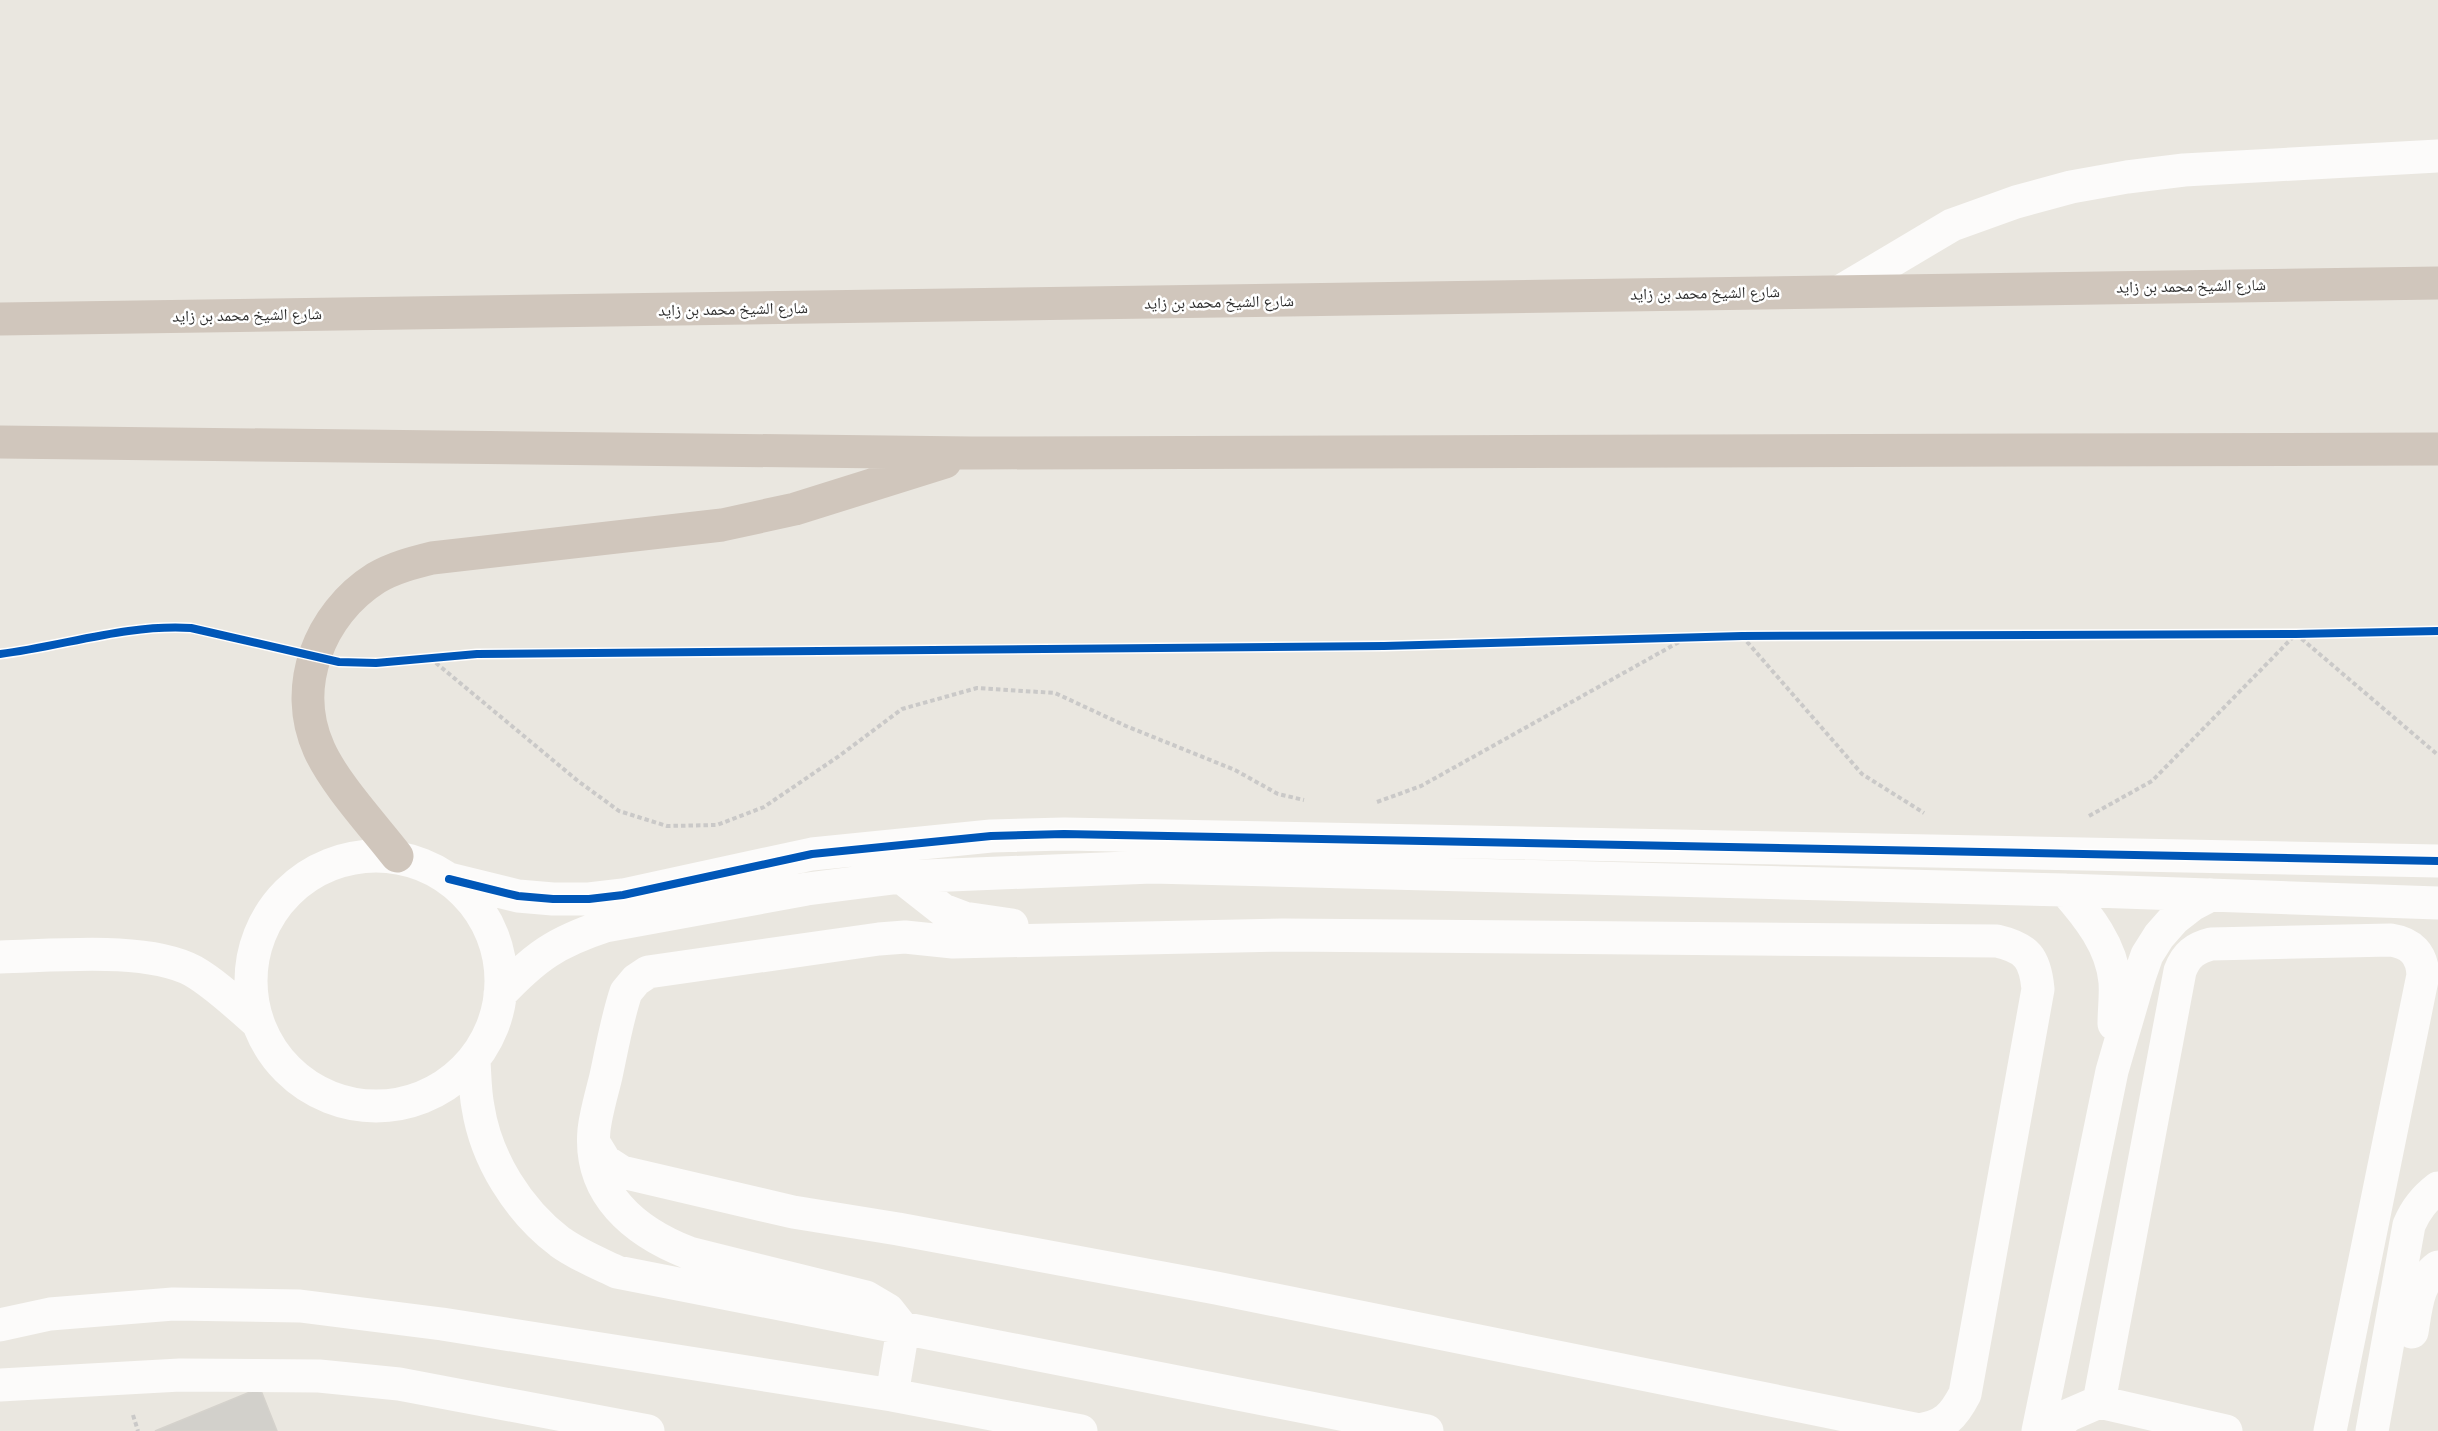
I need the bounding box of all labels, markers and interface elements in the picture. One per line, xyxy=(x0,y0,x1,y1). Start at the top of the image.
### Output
street label: شارع الشيخ محمد بن زايد xyxy=(2116,275,2266,298)
street label: شارع الشيخ محمد بن زايد xyxy=(1630,282,1780,305)
street label: شارع الشيخ محمد بن زايد xyxy=(1144,291,1294,314)
street label: شارع الشيخ محمد بن زايد xyxy=(658,298,808,321)
street label: شارع الشيخ محمد بن زايد xyxy=(172,304,322,327)

